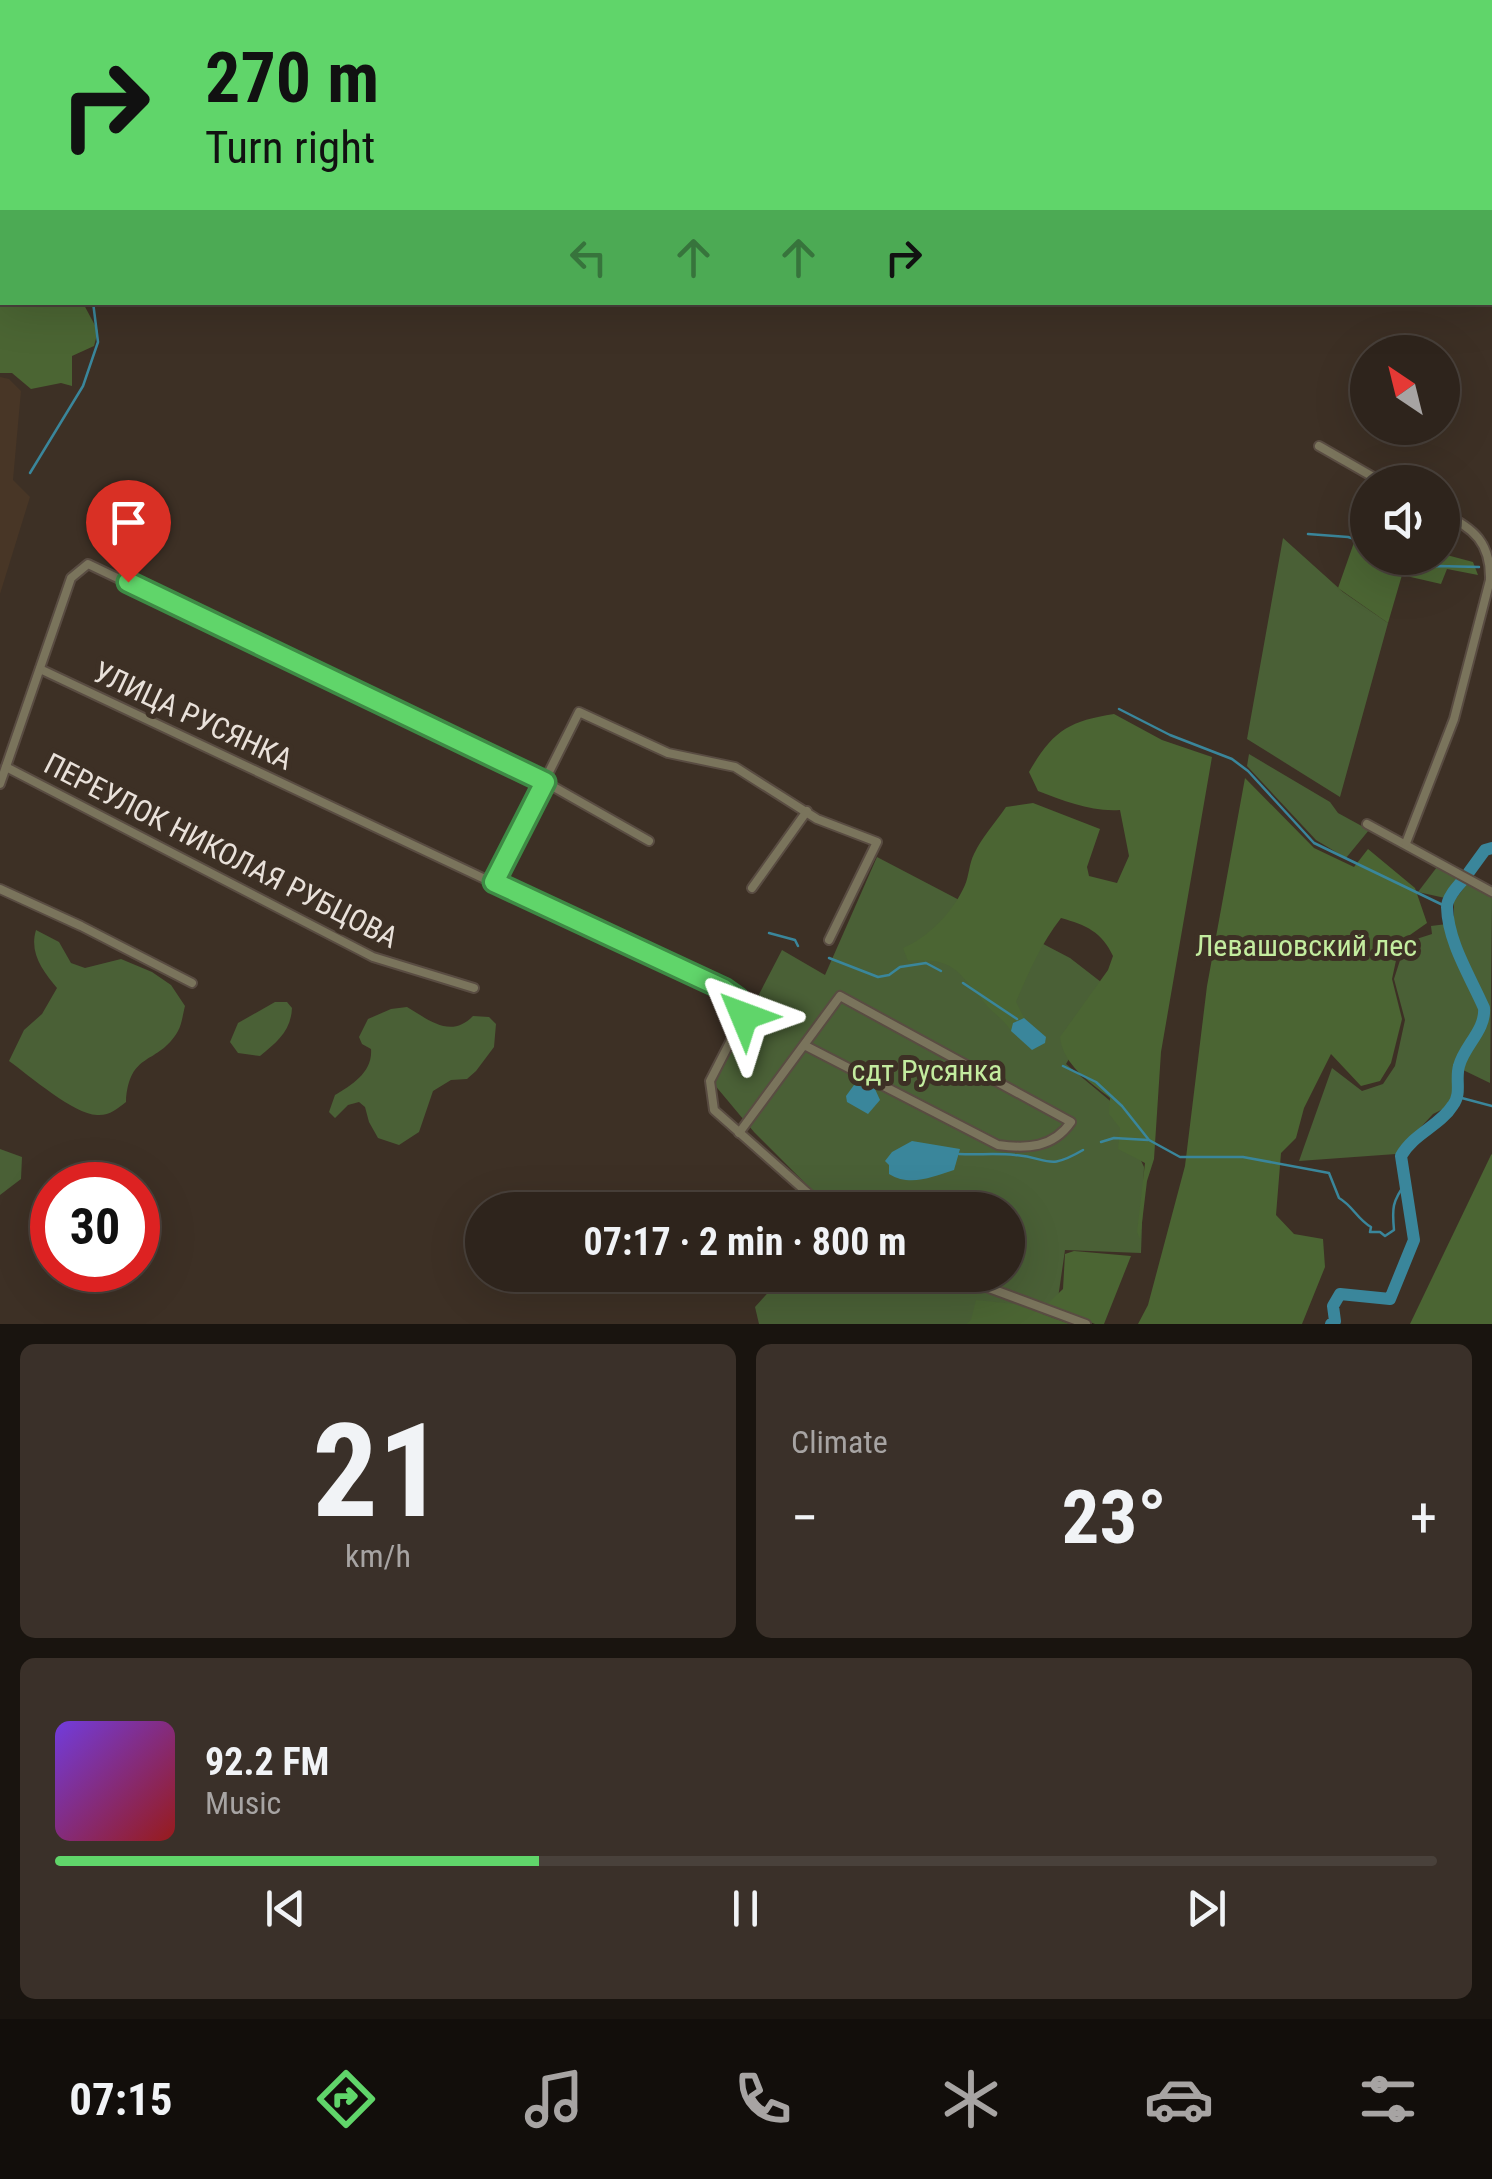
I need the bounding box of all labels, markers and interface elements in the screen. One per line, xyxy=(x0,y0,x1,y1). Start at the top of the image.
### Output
text: 270 m xyxy=(205,37,379,119)
icon: right xyxy=(40,40,170,170)
text: Turn right xyxy=(205,121,375,174)
icon: left xyxy=(561,230,616,285)
icon: ahead xyxy=(666,230,721,285)
icon: ahead xyxy=(771,230,826,285)
icon: right xyxy=(876,230,931,285)
north arrow xyxy=(1350,335,1460,445)
map controls xyxy=(1350,335,1460,575)
button: sound xyxy=(1350,465,1460,575)
pin xyxy=(86,480,171,583)
icon: arrive xyxy=(101,495,156,550)
street label: УЛИЦА РУСЯНКА xyxy=(88,654,298,777)
street label: ПЕРЕУЛОК НИКОЛАЯ РУБЦОВА xyxy=(39,746,404,955)
park label: Левашовский лес xyxy=(1195,928,1417,963)
position arrow xyxy=(692,964,796,1068)
park label: сдт Русянка xyxy=(852,1053,1002,1088)
speed limit sign: 30 xyxy=(30,1162,160,1292)
text: 07:17 · 2 min · 800 m xyxy=(584,1220,906,1264)
text: 21 xyxy=(312,1395,444,1548)
text: Climate xyxy=(791,1423,888,1461)
text: 23° xyxy=(1062,1473,1167,1561)
text: − xyxy=(791,1486,819,1550)
text: + xyxy=(1410,1486,1437,1550)
text: km/h xyxy=(345,1537,411,1575)
text: 92.2 FM xyxy=(205,1740,329,1784)
text: Music xyxy=(205,1784,281,1822)
icon: previous xyxy=(258,1881,313,1936)
icon: pause xyxy=(718,1881,773,1936)
icon: next xyxy=(1179,1881,1234,1936)
icon: directions xyxy=(311,2064,381,2134)
icon: music xyxy=(519,2064,589,2134)
icon: phone xyxy=(728,2064,798,2134)
icon: climate xyxy=(936,2064,1006,2134)
icon: car xyxy=(1144,2064,1214,2134)
icon: filters xyxy=(1353,2064,1423,2134)
text: 07:15 xyxy=(69,2073,172,2126)

